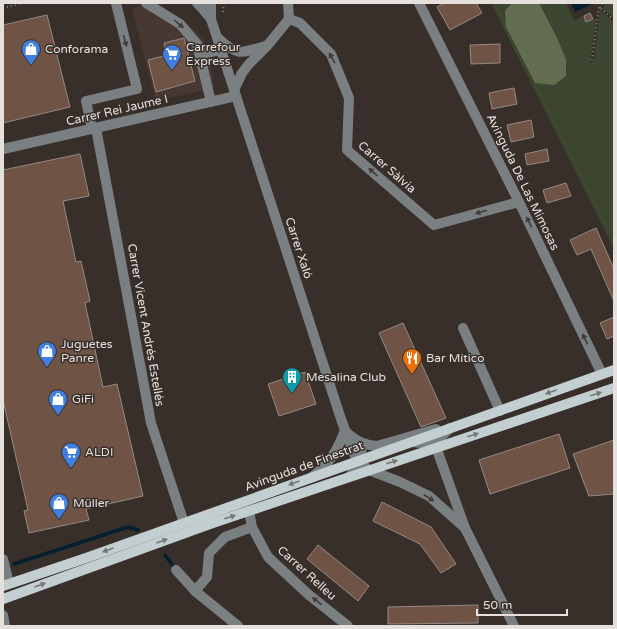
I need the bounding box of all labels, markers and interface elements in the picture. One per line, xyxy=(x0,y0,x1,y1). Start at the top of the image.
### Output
one-way arrow xyxy=(173,20,184,29)
one-way arrow xyxy=(122,35,128,47)
shop icon: Conforama xyxy=(20,38,42,66)
place label: Carrefour Express xyxy=(186,40,241,68)
place label: Conforama xyxy=(45,42,108,56)
supermarket icon: Carrefour Express xyxy=(161,43,183,71)
one-way arrow xyxy=(329,52,335,64)
street label: Carrer Rei Jaume I xyxy=(65,91,169,129)
street label: Avinguda De Las Mimosas xyxy=(484,112,562,253)
street label: Carrer Sàlvia xyxy=(355,138,419,196)
one-way arrow xyxy=(368,168,378,177)
one-way arrow xyxy=(475,209,487,215)
street label: Carrer Xaló xyxy=(283,216,315,280)
one-way arrow xyxy=(526,216,532,228)
street label: Carrer Vicent Andrés Estellés xyxy=(125,243,167,408)
one-way arrow xyxy=(582,333,588,345)
place label: Juguetes Panre xyxy=(61,337,113,365)
shop icon: Juguetes Panre xyxy=(36,340,58,368)
restaurant icon: Bar Mítico xyxy=(401,347,423,375)
place label: Bar Mítico xyxy=(426,351,484,365)
building icon: Mesalina Club xyxy=(281,366,303,394)
place label: Mesalina Club xyxy=(306,370,386,384)
shop icon: GiFi xyxy=(47,388,69,416)
one-way arrow xyxy=(545,390,557,396)
one-way arrow xyxy=(591,391,603,397)
place label: GiFi xyxy=(72,392,94,406)
one-way arrow xyxy=(467,432,479,438)
street label: Avinguda de Finestrat xyxy=(243,438,366,494)
supermarket icon: ALDI xyxy=(60,441,82,469)
place label: ALDI xyxy=(85,445,113,459)
one-way arrow xyxy=(386,459,398,465)
one-way arrow xyxy=(288,481,300,487)
shop icon: Müller xyxy=(48,492,70,520)
one-way arrow xyxy=(424,494,435,501)
place label: Müller xyxy=(73,496,110,510)
one-way arrow xyxy=(224,514,236,520)
one-way arrow xyxy=(156,538,168,544)
street label: Carrer Relleu xyxy=(275,543,339,603)
one-way arrow xyxy=(101,548,113,554)
one-way arrow xyxy=(34,582,46,588)
scale bar xyxy=(477,591,567,617)
one-way arrow xyxy=(312,597,323,606)
text: 50 m xyxy=(483,598,512,612)

